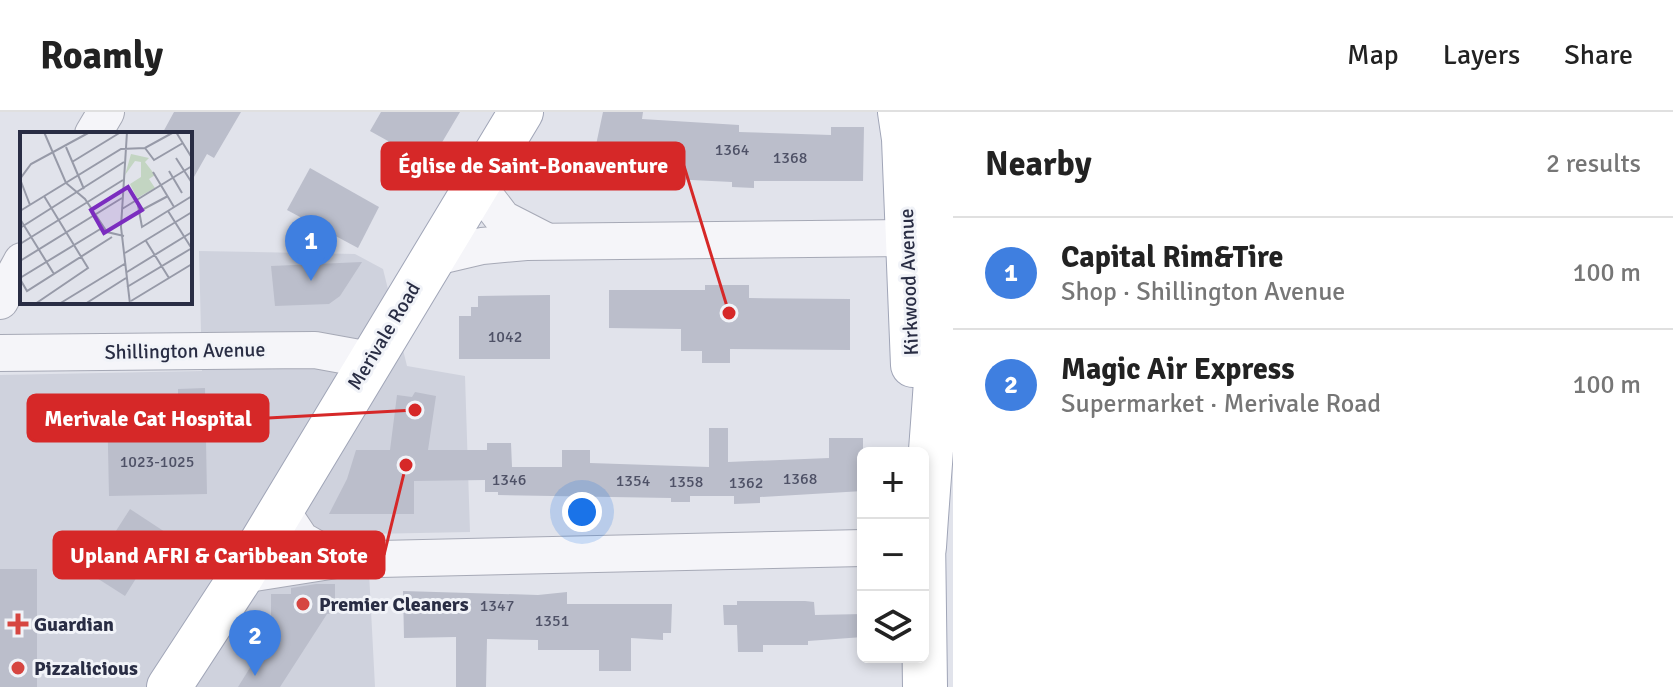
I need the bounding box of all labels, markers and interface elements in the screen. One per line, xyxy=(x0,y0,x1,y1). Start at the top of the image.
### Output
text: Roamly xyxy=(40,32,163,79)
text: Map xyxy=(1347,38,1399,72)
text: Layers xyxy=(1443,38,1520,72)
text: Share xyxy=(1564,38,1633,72)
inset map xyxy=(20,132,192,304)
house number: 1364 xyxy=(715,140,750,160)
callout: Église de Saint-Bonaventure xyxy=(382,143,684,189)
text: Nearby xyxy=(985,143,1092,185)
house number: 1368 xyxy=(773,148,807,168)
text: 2 results xyxy=(1546,148,1641,180)
text: Église de Saint-Bonaventure xyxy=(398,152,668,179)
street label: Kirkwood Avenue xyxy=(894,208,924,356)
pin: 1 xyxy=(285,215,337,281)
text: Capital Rim&Tire xyxy=(1061,239,1283,276)
text: 1 xyxy=(1004,257,1018,289)
text: 100 m xyxy=(1572,257,1641,289)
text: Shop · Shillington Avenue xyxy=(1061,276,1345,308)
street label: Merivale Road xyxy=(342,278,426,394)
house number: 1042 xyxy=(488,327,522,347)
street label: Shillington Avenue xyxy=(104,337,266,365)
text: Magic Air Express xyxy=(1061,351,1294,388)
text: 2 xyxy=(1004,369,1018,401)
text: 100 m xyxy=(1572,369,1641,401)
text: Supermarket · Merivale Road xyxy=(1061,388,1381,420)
callout: Merivale Cat Hospital xyxy=(28,395,268,441)
text: Merivale Cat Hospital xyxy=(44,405,252,432)
map controls xyxy=(857,447,929,663)
button: + xyxy=(857,447,929,519)
house number: 1023-1025 xyxy=(120,452,194,472)
house number: 1368 xyxy=(783,469,817,489)
house number: 1346 xyxy=(492,470,526,490)
house number: 1354 xyxy=(616,471,651,491)
house number: 1358 xyxy=(669,472,703,492)
house number: 1362 xyxy=(729,473,763,493)
your location xyxy=(562,492,602,532)
button: − xyxy=(857,519,929,591)
callout: Upland AFRI & Caribbean Stote xyxy=(54,532,384,578)
text: Upland AFRI & Caribbean Stote xyxy=(70,542,368,569)
button: layers xyxy=(857,591,929,663)
place label: Premier Cleaners xyxy=(319,592,469,617)
marker: Premier Cleaners xyxy=(294,595,312,613)
house number: 1347 xyxy=(480,596,514,616)
pin: 2 xyxy=(229,610,281,676)
house number: 1351 xyxy=(535,611,569,631)
place label: Guardian xyxy=(34,612,114,637)
marker: Guardian xyxy=(9,615,27,633)
place label: Pizzalicious xyxy=(34,656,138,681)
marker: Pizzalicious xyxy=(9,659,27,677)

